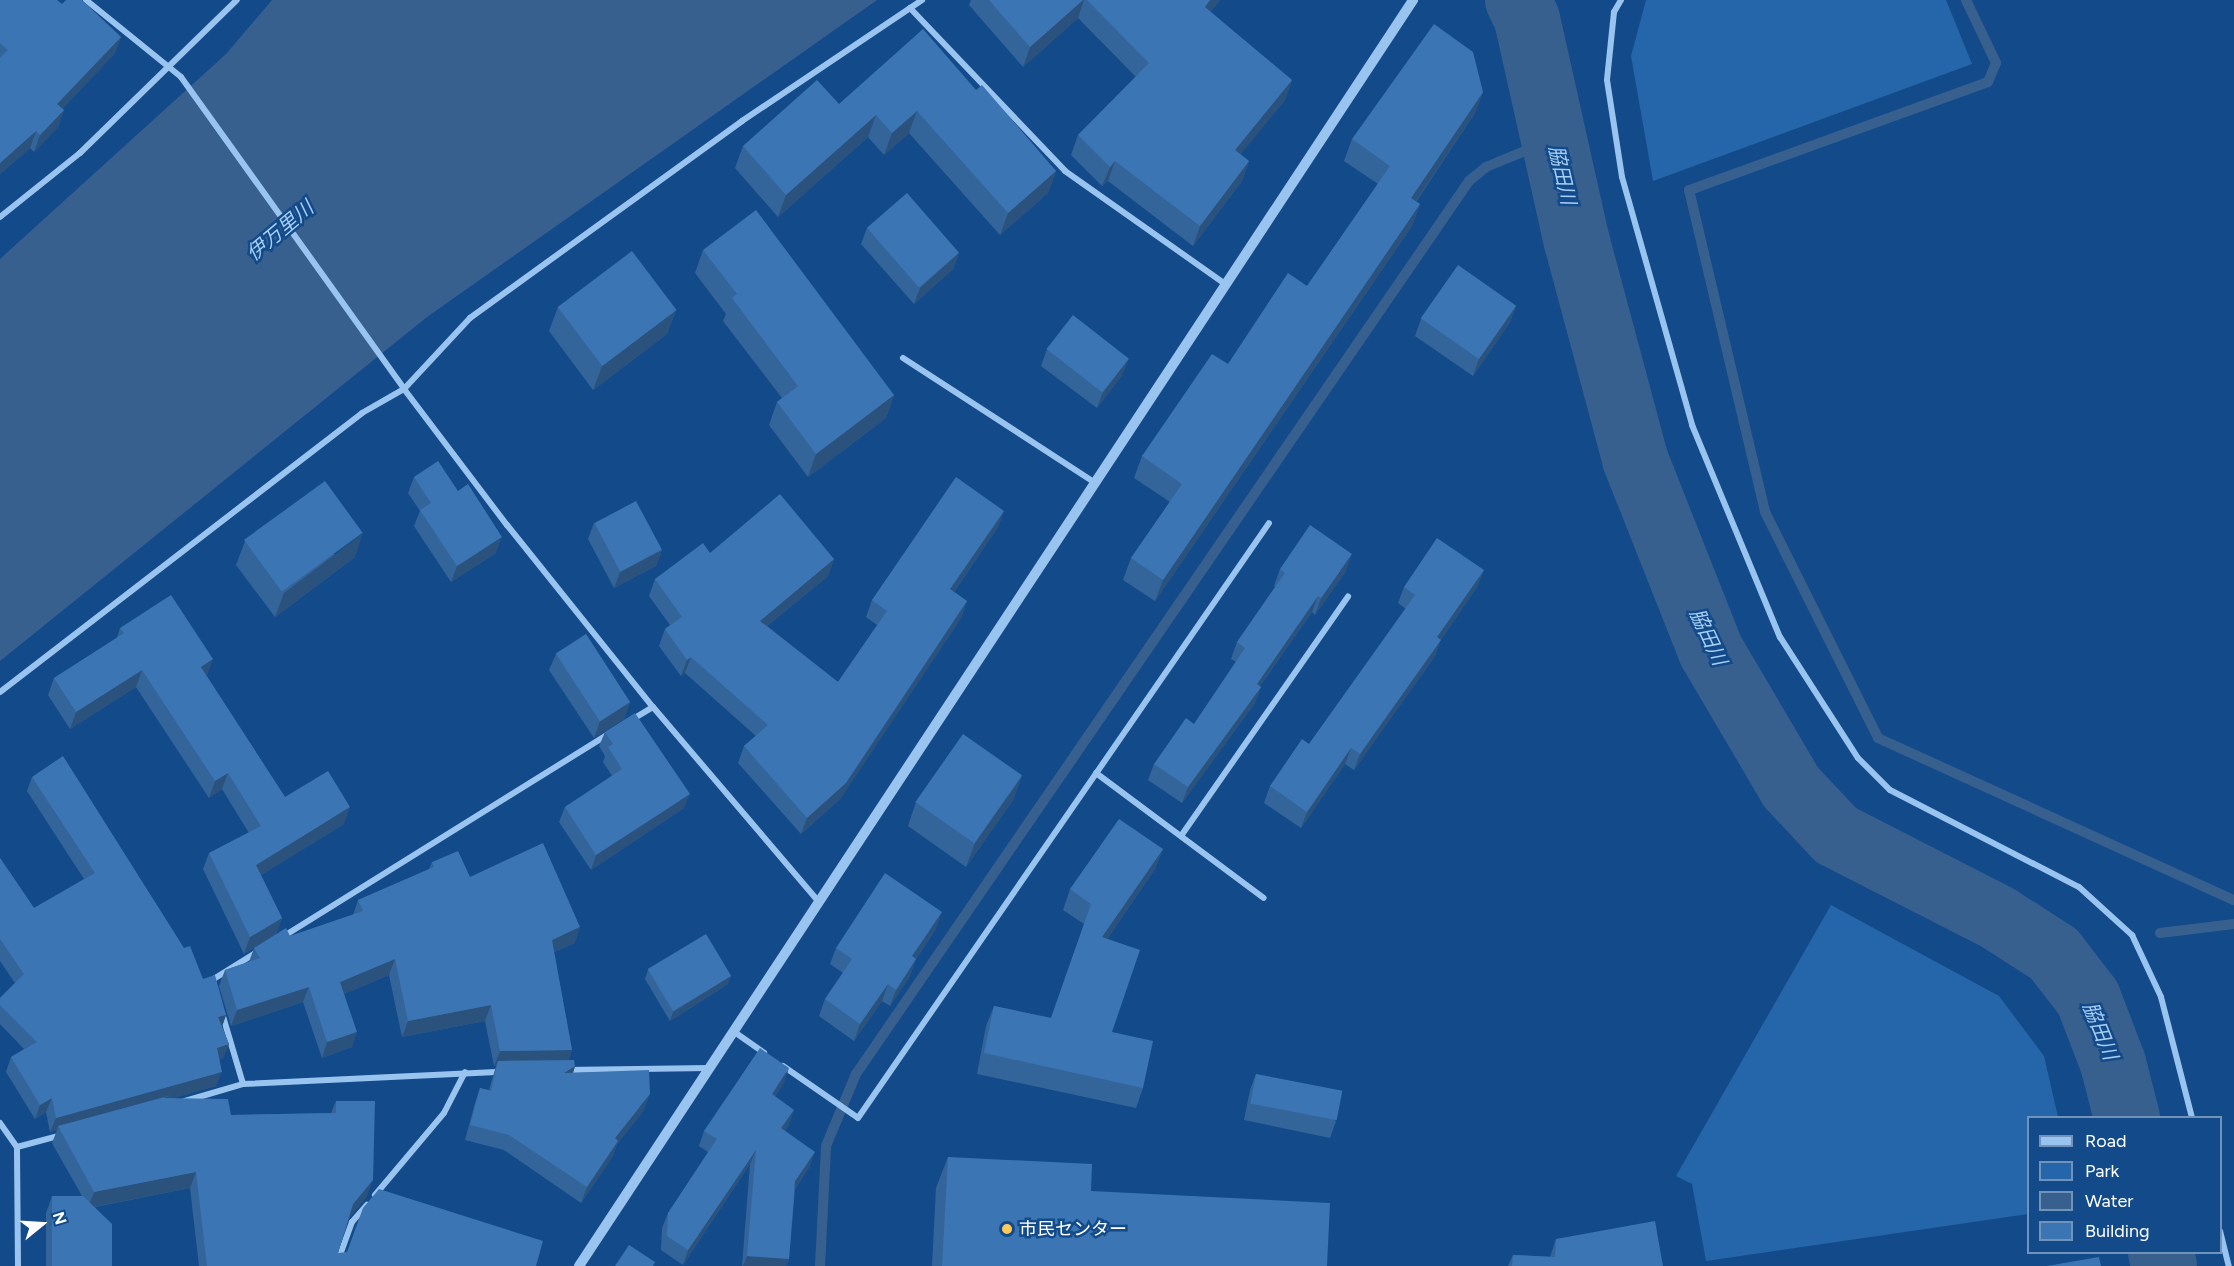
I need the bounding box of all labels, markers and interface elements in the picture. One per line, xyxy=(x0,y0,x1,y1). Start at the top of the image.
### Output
water label: 脇田川 xyxy=(1544,143,1580,207)
water label: 伊万里川 xyxy=(242,196,318,266)
water label: 脇田川 xyxy=(1684,605,1732,669)
water label: 脇田川 xyxy=(2078,999,2122,1063)
legend xyxy=(2027,1116,2222,1254)
text: Road xyxy=(2085,1130,2126,1152)
text: Park xyxy=(2085,1160,2119,1182)
text: Water xyxy=(2085,1190,2133,1212)
north arrow xyxy=(12,1194,72,1254)
text: N xyxy=(49,1209,71,1227)
place label: 市民センター xyxy=(1019,1218,1127,1240)
text: Building xyxy=(2085,1220,2150,1242)
marker: 市民センター xyxy=(1000,1222,1014,1236)

